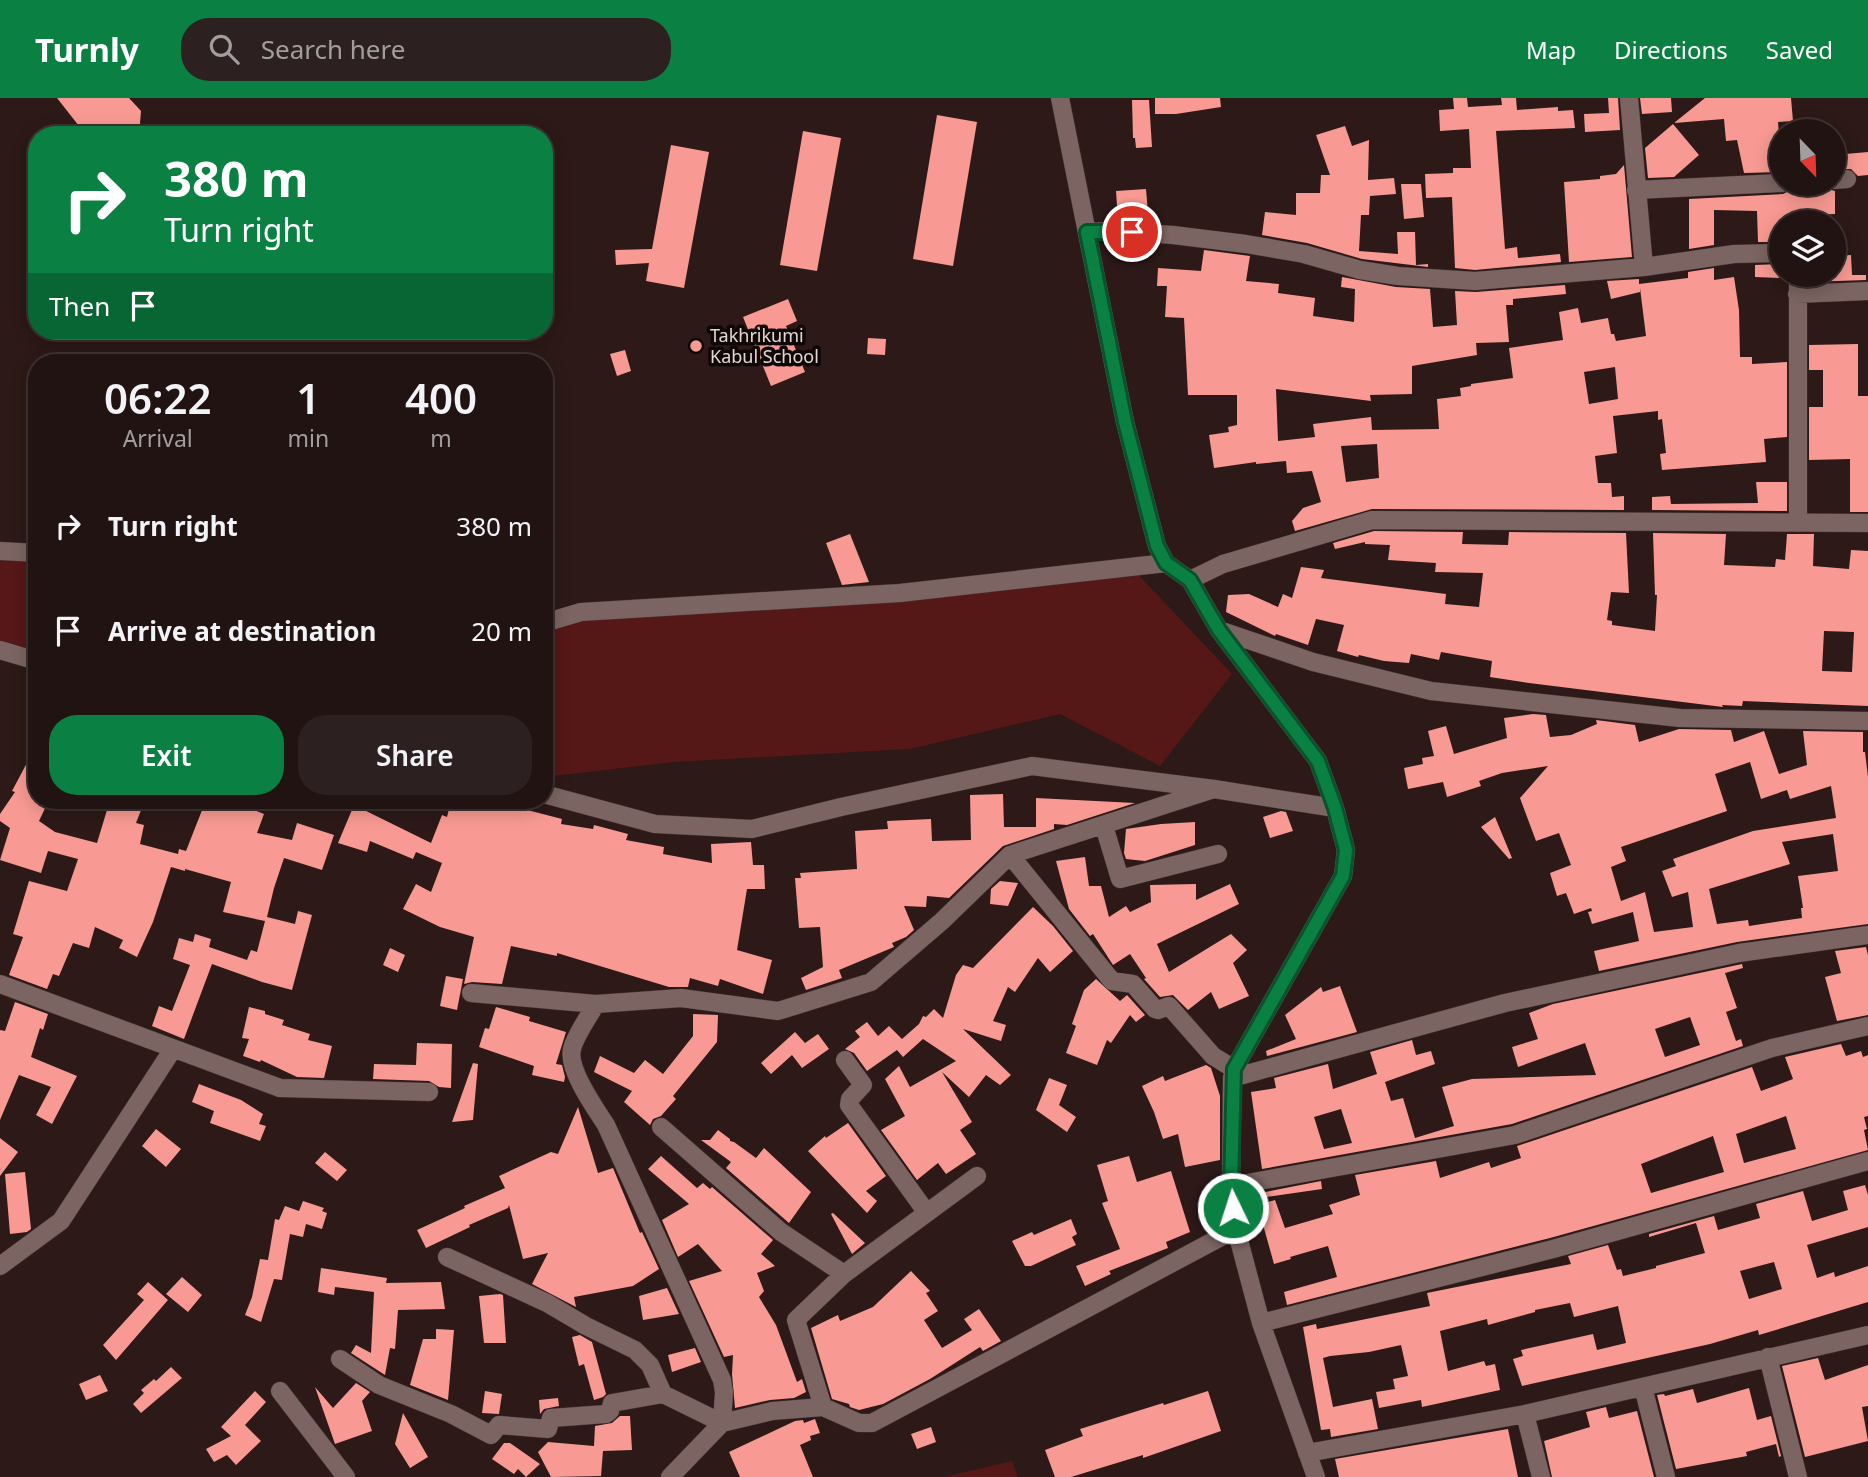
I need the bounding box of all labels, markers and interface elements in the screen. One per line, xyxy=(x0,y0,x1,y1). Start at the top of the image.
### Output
search box xyxy=(181,18,671,81)
text: Turnly xyxy=(35,27,139,72)
icon: search xyxy=(205,30,243,68)
text: Search here xyxy=(261,31,405,67)
text: Map xyxy=(1526,33,1576,66)
text: Directions xyxy=(1614,33,1728,66)
text: Saved xyxy=(1766,33,1833,66)
north arrow xyxy=(1769,119,1846,196)
map controls xyxy=(1769,119,1846,287)
text: 380 m xyxy=(164,145,309,211)
icon: right xyxy=(49,154,140,245)
pin xyxy=(1102,202,1162,262)
text: Turn right xyxy=(164,208,314,251)
button: layers xyxy=(1769,210,1846,287)
icon: arrive xyxy=(1113,213,1151,251)
icon: arrive xyxy=(124,287,162,325)
text: Then xyxy=(49,288,110,324)
place label: Takhrikumi Kabul School xyxy=(710,323,819,368)
marker: Takhrikumi Kabul School xyxy=(688,338,704,354)
text: 06:22 xyxy=(104,369,212,426)
text: 1 xyxy=(296,369,320,426)
text: 400 xyxy=(405,369,477,426)
text: Arrival xyxy=(123,422,193,454)
text: min xyxy=(287,422,329,454)
text: m xyxy=(430,422,452,454)
icon: right xyxy=(49,507,87,545)
text: Turn right xyxy=(108,508,238,544)
text: 380 m xyxy=(456,508,532,544)
icon: arrive xyxy=(49,612,87,650)
text: Arrive at destination xyxy=(108,613,377,649)
text: 20 m xyxy=(471,613,532,649)
button: Exit xyxy=(49,715,284,795)
button: Share xyxy=(298,715,532,795)
position arrow xyxy=(1196,1171,1270,1245)

